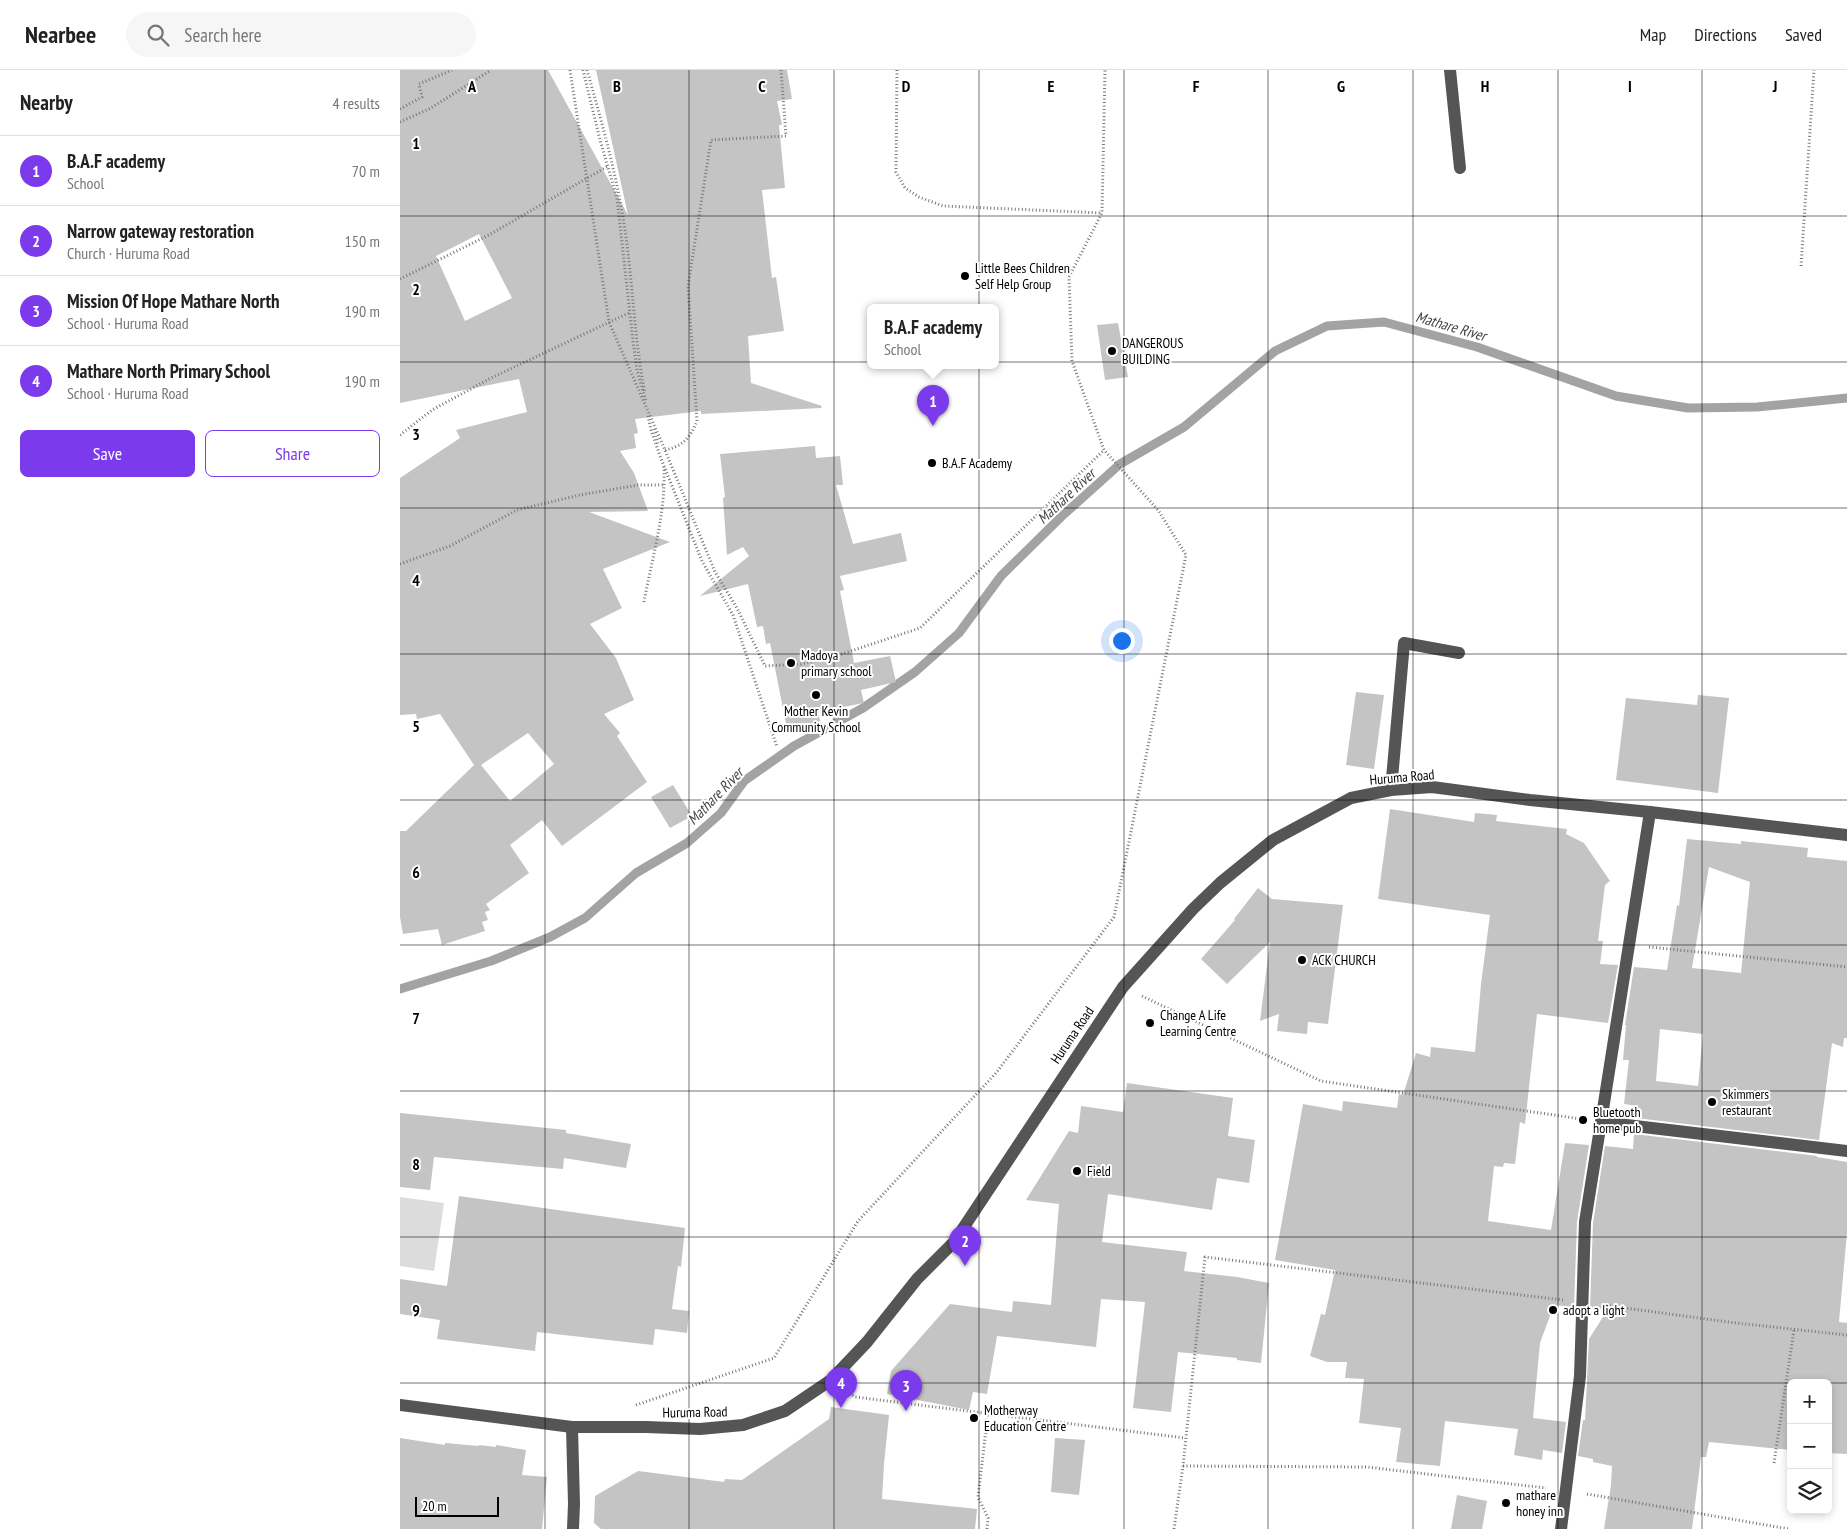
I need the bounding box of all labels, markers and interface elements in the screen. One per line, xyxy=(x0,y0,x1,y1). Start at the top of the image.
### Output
search box xyxy=(126,12,476,57)
text: Nearbee xyxy=(25,19,96,50)
icon: search xyxy=(144,21,172,49)
text: Search here xyxy=(184,23,262,47)
text: Map xyxy=(1640,23,1666,46)
text: Directions xyxy=(1694,23,1757,46)
text: Saved xyxy=(1785,23,1822,46)
text: A xyxy=(467,76,477,96)
text: B xyxy=(613,76,621,96)
text: C xyxy=(758,76,766,96)
text: D xyxy=(902,76,911,96)
text: E xyxy=(1048,76,1055,96)
text: F xyxy=(1193,76,1200,96)
text: G xyxy=(1337,76,1345,96)
text: H xyxy=(1481,76,1489,96)
text: I xyxy=(1628,76,1632,96)
text: J xyxy=(1772,76,1777,96)
text: Nearby xyxy=(20,89,73,116)
text: 4 results xyxy=(333,93,380,113)
text: 1 xyxy=(412,133,420,153)
text: B.A.F academy xyxy=(67,149,165,173)
text: 1 xyxy=(32,161,40,181)
text: 70 m xyxy=(352,161,380,181)
text: School xyxy=(67,173,104,193)
text: Narrow gateway restoration xyxy=(67,219,254,243)
text: 2 xyxy=(32,231,40,251)
text: 150 m xyxy=(345,231,380,251)
text: Church · Huruma Road xyxy=(67,243,190,263)
place label: Little Bees Children Self Help Group xyxy=(975,259,1070,293)
marker: Little Bees Children Self Help Group xyxy=(959,270,971,282)
text: 2 xyxy=(412,279,420,299)
text: Mission Of Hope Mathare North xyxy=(67,289,279,313)
text: 3 xyxy=(32,301,40,321)
text: 190 m xyxy=(345,301,380,321)
popup xyxy=(867,304,999,369)
water label: Mathare River xyxy=(1414,307,1490,346)
text: School · Huruma Road xyxy=(67,313,189,333)
text: B.A.F academy xyxy=(884,315,982,339)
place label: DANGEROUS BUILDING xyxy=(1122,334,1183,368)
text: School xyxy=(884,339,921,359)
marker: DANGEROUS BUILDING xyxy=(1106,345,1118,357)
text: Mathare North Primary School xyxy=(67,359,270,383)
text: 4 xyxy=(32,371,40,391)
text: 190 m xyxy=(345,371,380,391)
text: School · Huruma Road xyxy=(67,383,189,403)
pin: 1 xyxy=(917,385,949,426)
text: 3 xyxy=(412,424,420,444)
button: Save xyxy=(20,430,195,477)
button: Share xyxy=(205,430,380,477)
place label: B.A.F Academy xyxy=(942,454,1013,472)
marker: B.A.F Academy xyxy=(926,457,938,469)
water label: Mathare River xyxy=(1033,463,1100,528)
text: 4 xyxy=(412,570,420,590)
your location xyxy=(1109,628,1135,654)
place label: Madoya primary school xyxy=(801,646,872,680)
marker: Madoya primary school xyxy=(785,657,797,669)
marker: Mother Kevin Community School xyxy=(810,689,822,701)
place label: Mother Kevin Community School xyxy=(771,702,862,736)
text: 5 xyxy=(412,716,420,736)
water label: Mathare River xyxy=(683,762,748,829)
street label: Huruma Road xyxy=(1369,765,1435,789)
text: 6 xyxy=(412,862,420,882)
place label: ACK CHURCH xyxy=(1312,951,1376,969)
marker: ACK CHURCH xyxy=(1296,954,1308,966)
street label: Huruma Road xyxy=(1046,1003,1098,1067)
place label: Change A Life Learning Centre xyxy=(1160,1006,1236,1040)
text: 7 xyxy=(412,1008,420,1028)
marker: Change A Life Learning Centre xyxy=(1144,1017,1156,1029)
place label: Skimmers restaurant xyxy=(1722,1085,1771,1119)
marker: Skimmers restaurant xyxy=(1706,1096,1718,1108)
place label: Bluetooth home pub xyxy=(1593,1103,1641,1137)
marker: Bluetooth home pub xyxy=(1577,1114,1589,1126)
text: 8 xyxy=(412,1154,420,1174)
place label: Field xyxy=(1087,1162,1111,1180)
marker: Field xyxy=(1071,1165,1083,1177)
pin: 2 xyxy=(949,1225,981,1266)
text: 9 xyxy=(412,1300,420,1320)
place label: adopt a light xyxy=(1563,1301,1625,1319)
marker: adopt a light xyxy=(1547,1304,1559,1316)
pin: 4 xyxy=(825,1367,857,1408)
pin: 3 xyxy=(890,1370,922,1411)
map controls xyxy=(1787,1379,1832,1514)
button: + xyxy=(1787,1379,1832,1424)
place label: Motherway Education Centre xyxy=(984,1401,1066,1435)
street label: Huruma Road xyxy=(662,1402,728,1422)
marker: Motherway Education Centre xyxy=(968,1412,980,1424)
button: − xyxy=(1787,1424,1832,1469)
button: layers xyxy=(1787,1469,1832,1514)
place label: mathare honey inn xyxy=(1516,1486,1563,1520)
scale bar xyxy=(415,1494,499,1517)
text: 20 m xyxy=(422,1497,447,1515)
marker: mathare honey inn xyxy=(1500,1497,1512,1509)

